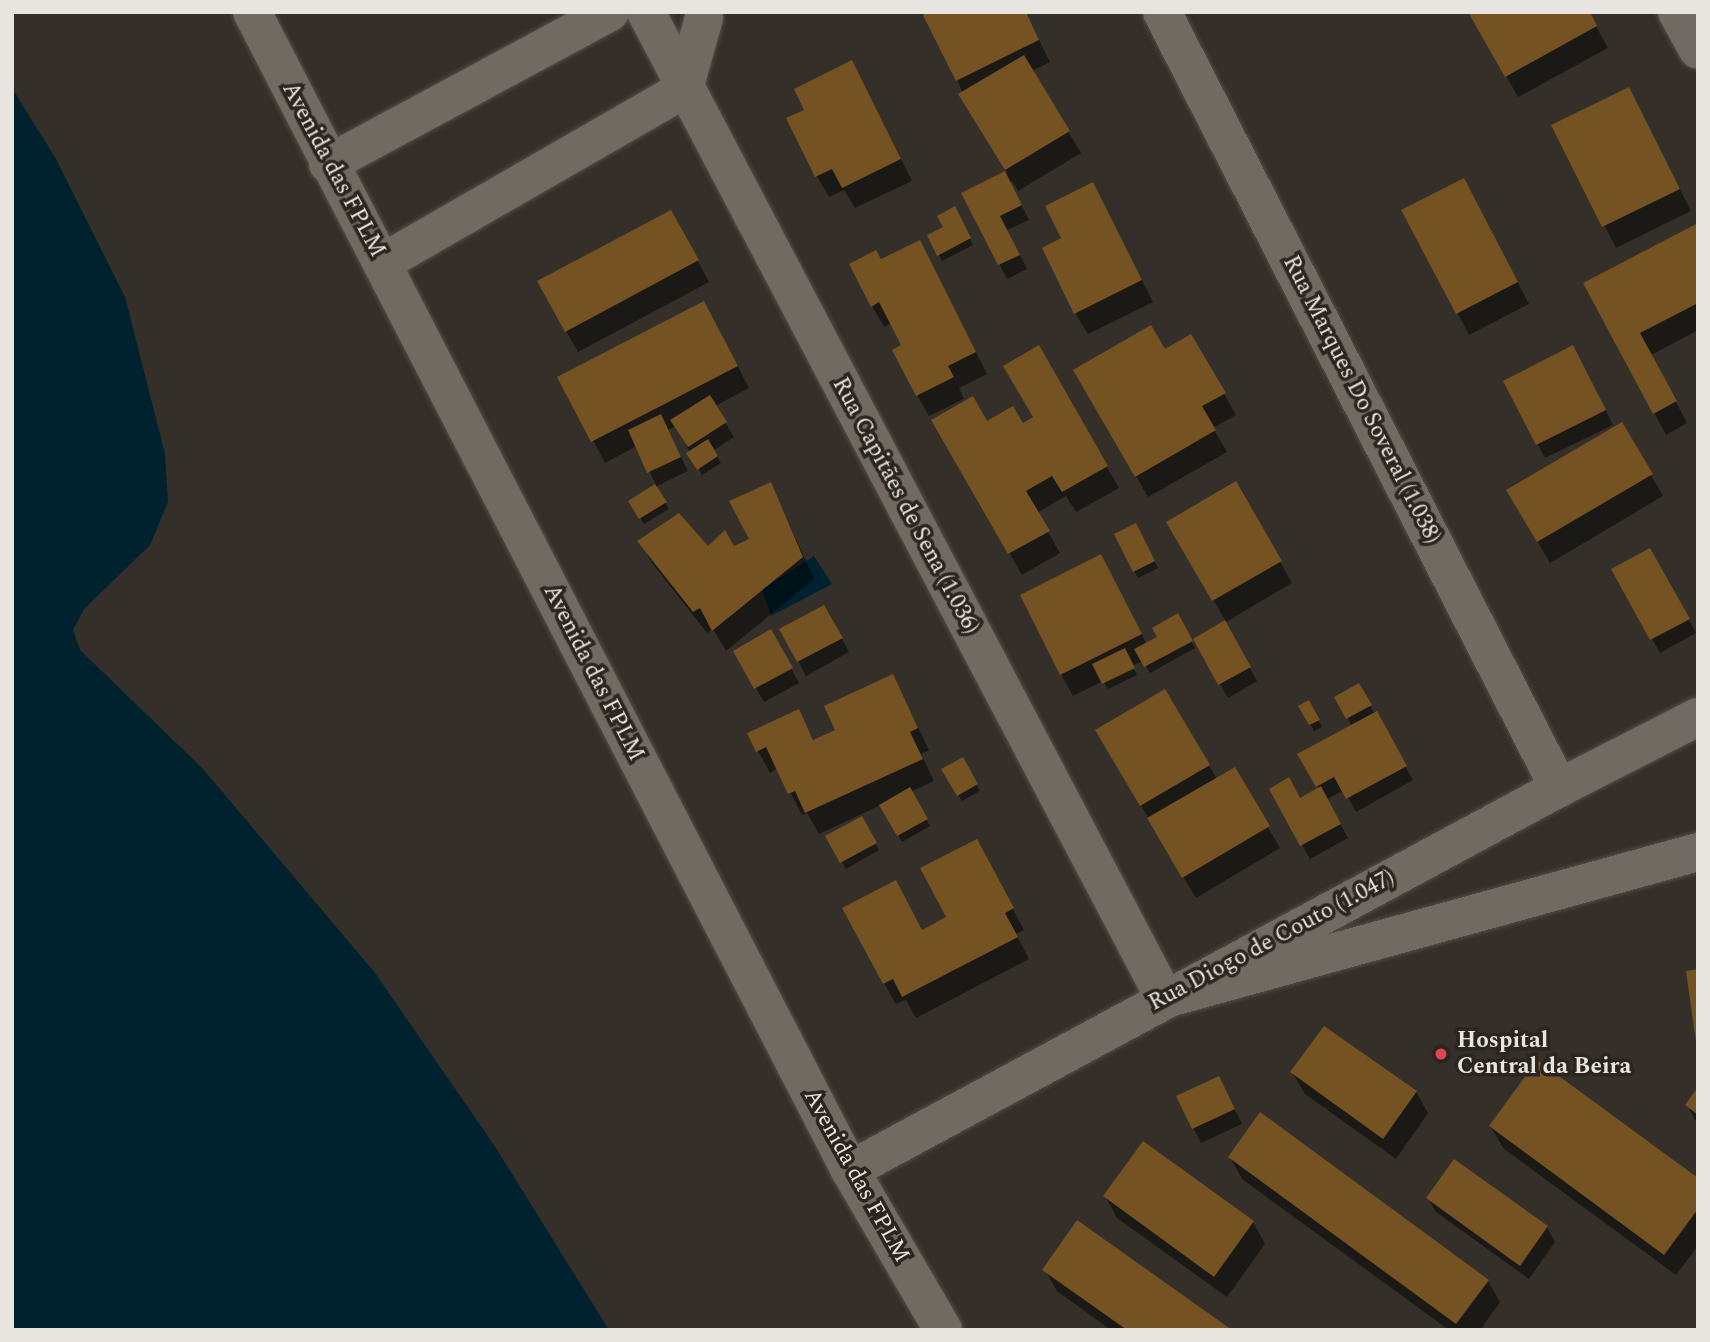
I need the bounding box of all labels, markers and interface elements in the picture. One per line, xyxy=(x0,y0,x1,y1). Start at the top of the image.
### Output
street label: Avenida das FPLM xyxy=(275,78,391,262)
street label: Rua Marques Do Soveral (1.038) xyxy=(1276,251,1446,549)
street label: Rua Capitães de Sena (1.036) xyxy=(826,373,984,639)
street label: Avenida das FPLM xyxy=(537,580,649,766)
street label: Rua Diogo de Couto (1.047) xyxy=(1144,864,1400,1018)
place label: Hospital Central da Beira xyxy=(1457,1027,1631,1081)
marker: Hospital Central da Beira xyxy=(1431,1044,1451,1064)
street label: Avenida das FPLM xyxy=(797,1084,915,1268)

